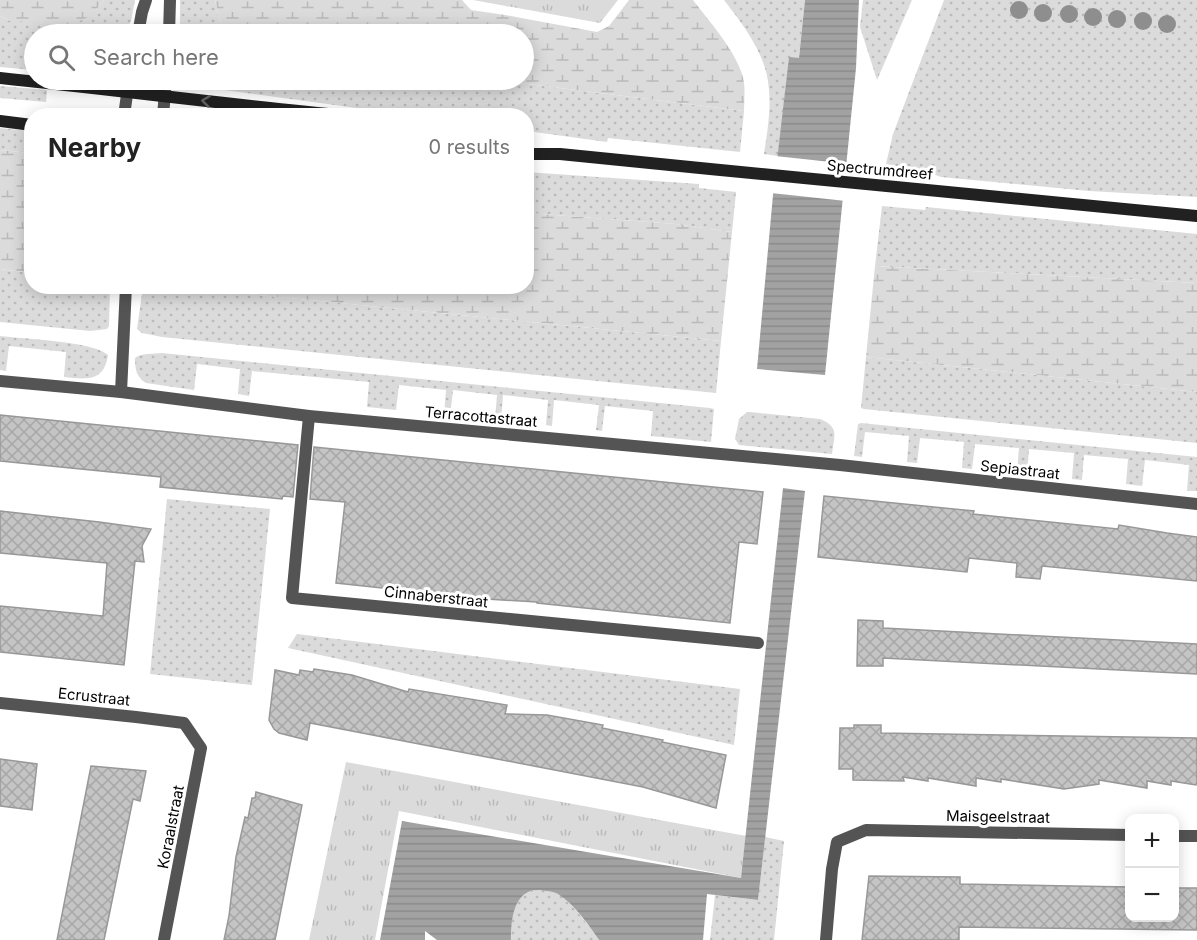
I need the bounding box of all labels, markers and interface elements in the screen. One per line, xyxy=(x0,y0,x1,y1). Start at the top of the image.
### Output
search box xyxy=(24,24,534,90)
icon: search xyxy=(45,41,78,74)
text: Search here xyxy=(93,44,219,70)
one-way arrow xyxy=(202,95,211,107)
text: Nearby xyxy=(48,132,141,163)
text: 0 results xyxy=(428,135,510,159)
street label: Spectrumdreef xyxy=(826,155,934,184)
street label: Terracottastraat xyxy=(424,402,538,431)
street label: Sepiastraat xyxy=(979,456,1061,483)
street label: Cinnaberstraat xyxy=(383,582,489,611)
street label: Ecrustraat xyxy=(57,683,131,710)
street label: Koraalstraat xyxy=(153,783,188,870)
street label: Maisgeelstraat xyxy=(946,806,1050,827)
map controls xyxy=(1125,814,1179,922)
button: + xyxy=(1125,814,1179,868)
button: − xyxy=(1125,868,1179,922)

